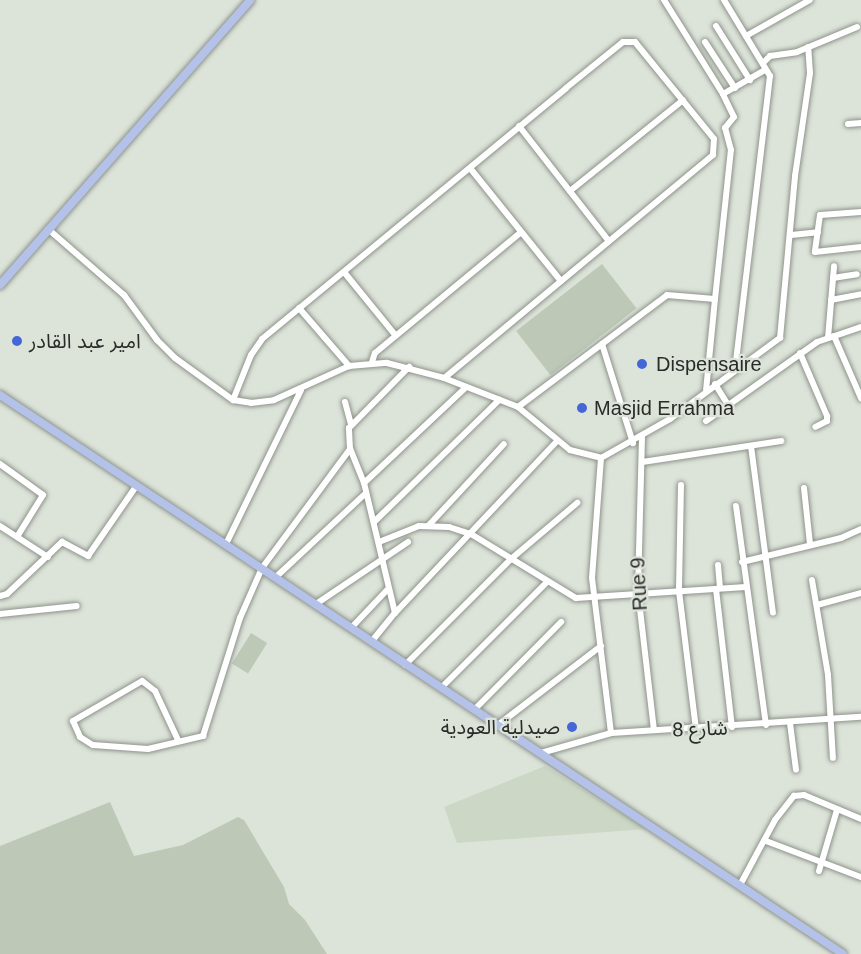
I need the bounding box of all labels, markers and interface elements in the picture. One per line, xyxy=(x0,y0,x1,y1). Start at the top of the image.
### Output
place label: امير عبد القادر xyxy=(29,329,141,353)
marker: امير عبد القادر xyxy=(10,334,24,348)
place label: Dispensaire xyxy=(656,352,762,376)
marker: Dispensaire xyxy=(633,355,651,373)
place label: Masjid Errahma xyxy=(594,396,734,420)
marker: Masjid Errahma xyxy=(575,401,589,415)
street label: Rue 9 xyxy=(626,557,652,611)
place label: صيدلية العودية xyxy=(441,715,560,739)
street label: شارع 8 xyxy=(672,716,728,742)
marker: صيدلية العودية xyxy=(565,720,579,734)

